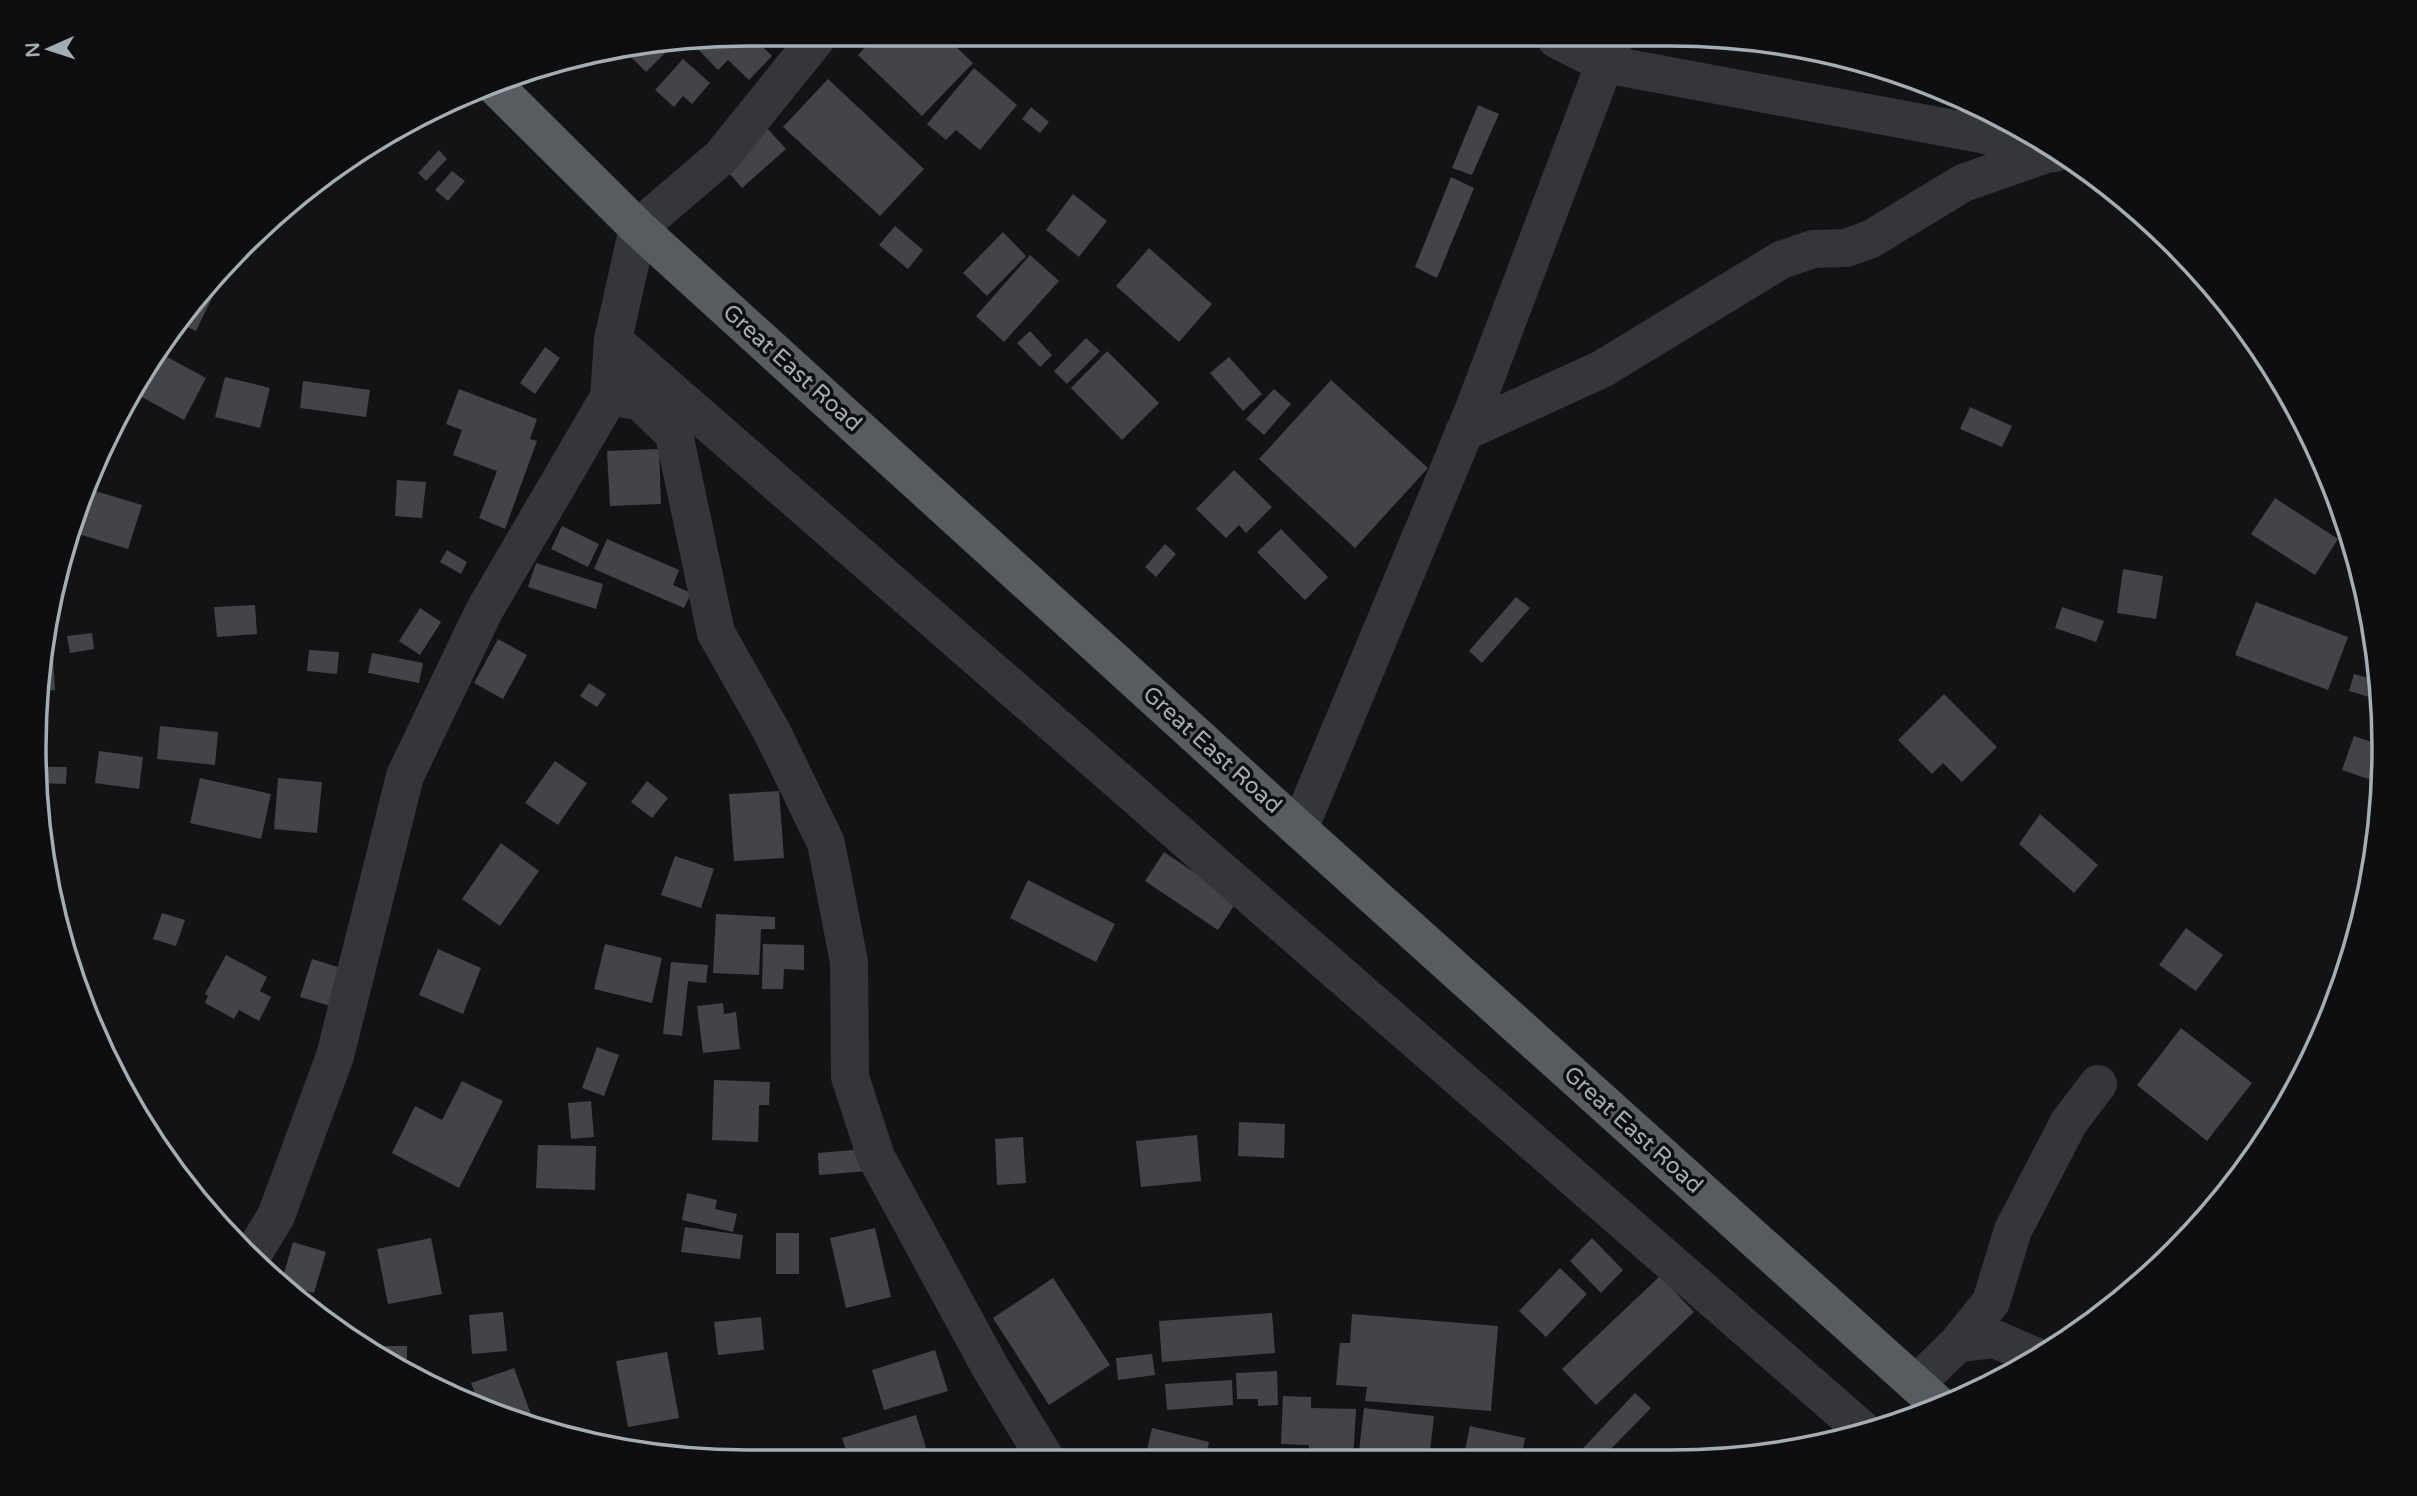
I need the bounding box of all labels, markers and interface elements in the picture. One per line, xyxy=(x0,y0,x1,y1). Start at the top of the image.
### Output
north arrow xyxy=(14,14,84,84)
text: N xyxy=(22,42,44,58)
street label: Great East Road xyxy=(717,298,867,438)
street label: Great East Road xyxy=(1137,680,1287,820)
street label: Great East Road xyxy=(1558,1060,1708,1200)

